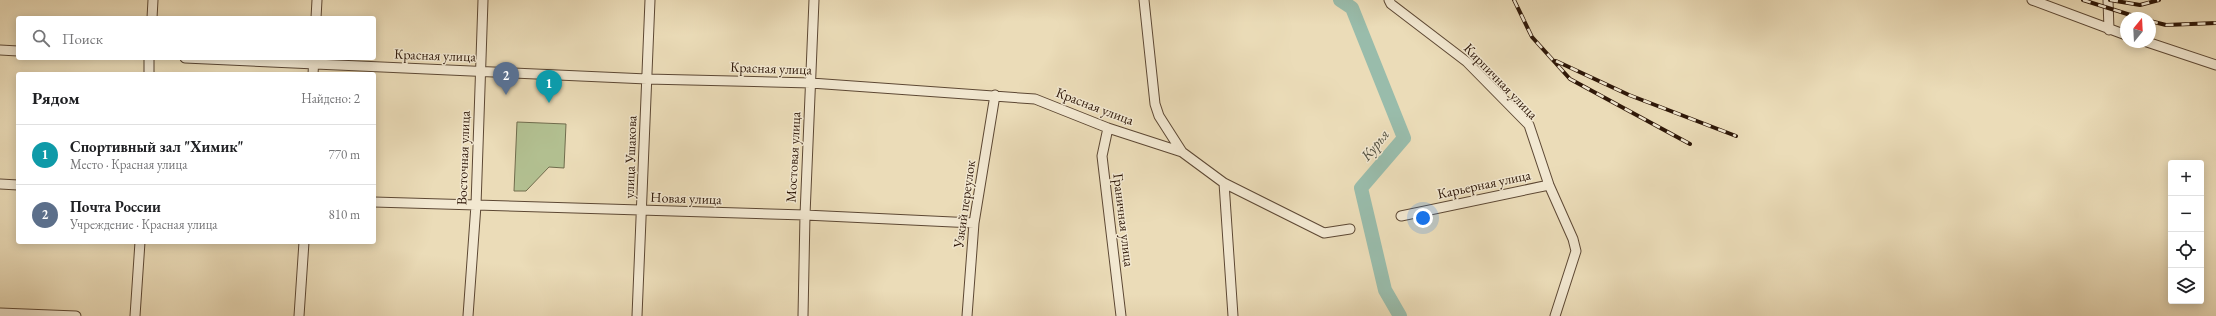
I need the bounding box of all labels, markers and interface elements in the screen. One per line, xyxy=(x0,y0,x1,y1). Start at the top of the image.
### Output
north arrow xyxy=(2120,12,2156,48)
search box xyxy=(16,16,376,60)
icon: search xyxy=(30,27,52,49)
text: Поиск xyxy=(62,29,103,48)
street label: Кирпичная улица xyxy=(1460,39,1542,123)
street label: Красная улица xyxy=(394,45,477,65)
street label: Красная улица xyxy=(730,58,813,78)
pin: 2 xyxy=(493,62,519,95)
pin: 1 xyxy=(536,70,562,103)
street label: Красная улица xyxy=(1054,83,1137,129)
text: Рядом xyxy=(32,87,80,109)
text: Найдено: 2 xyxy=(301,90,360,107)
street label: Восточная улица xyxy=(452,110,474,205)
street label: Мостовая улица xyxy=(782,111,804,203)
street label: улица Ушакова xyxy=(620,115,640,199)
water label: Курья xyxy=(1356,125,1393,165)
text: Спортивный зал "Химик" xyxy=(70,137,243,156)
text: 1 xyxy=(42,146,48,163)
text: 770 m xyxy=(329,146,360,163)
text: Место · Красная улица xyxy=(70,156,187,173)
street label: Узкий переулок xyxy=(949,159,979,250)
map controls xyxy=(2168,160,2204,304)
button: + xyxy=(2168,160,2204,196)
street label: Карьерная улица xyxy=(1436,165,1533,203)
street label: Граничная улица xyxy=(1109,172,1139,268)
street label: Новая улица xyxy=(650,188,722,208)
button: − xyxy=(2168,196,2204,232)
text: Почта России xyxy=(70,197,161,216)
text: 2 xyxy=(42,206,48,223)
text: 810 m xyxy=(329,206,360,223)
your location xyxy=(1413,208,1433,228)
text: Учреждение · Красная улица xyxy=(70,216,218,233)
button: locate xyxy=(2168,232,2204,268)
button: layers xyxy=(2168,268,2204,304)

